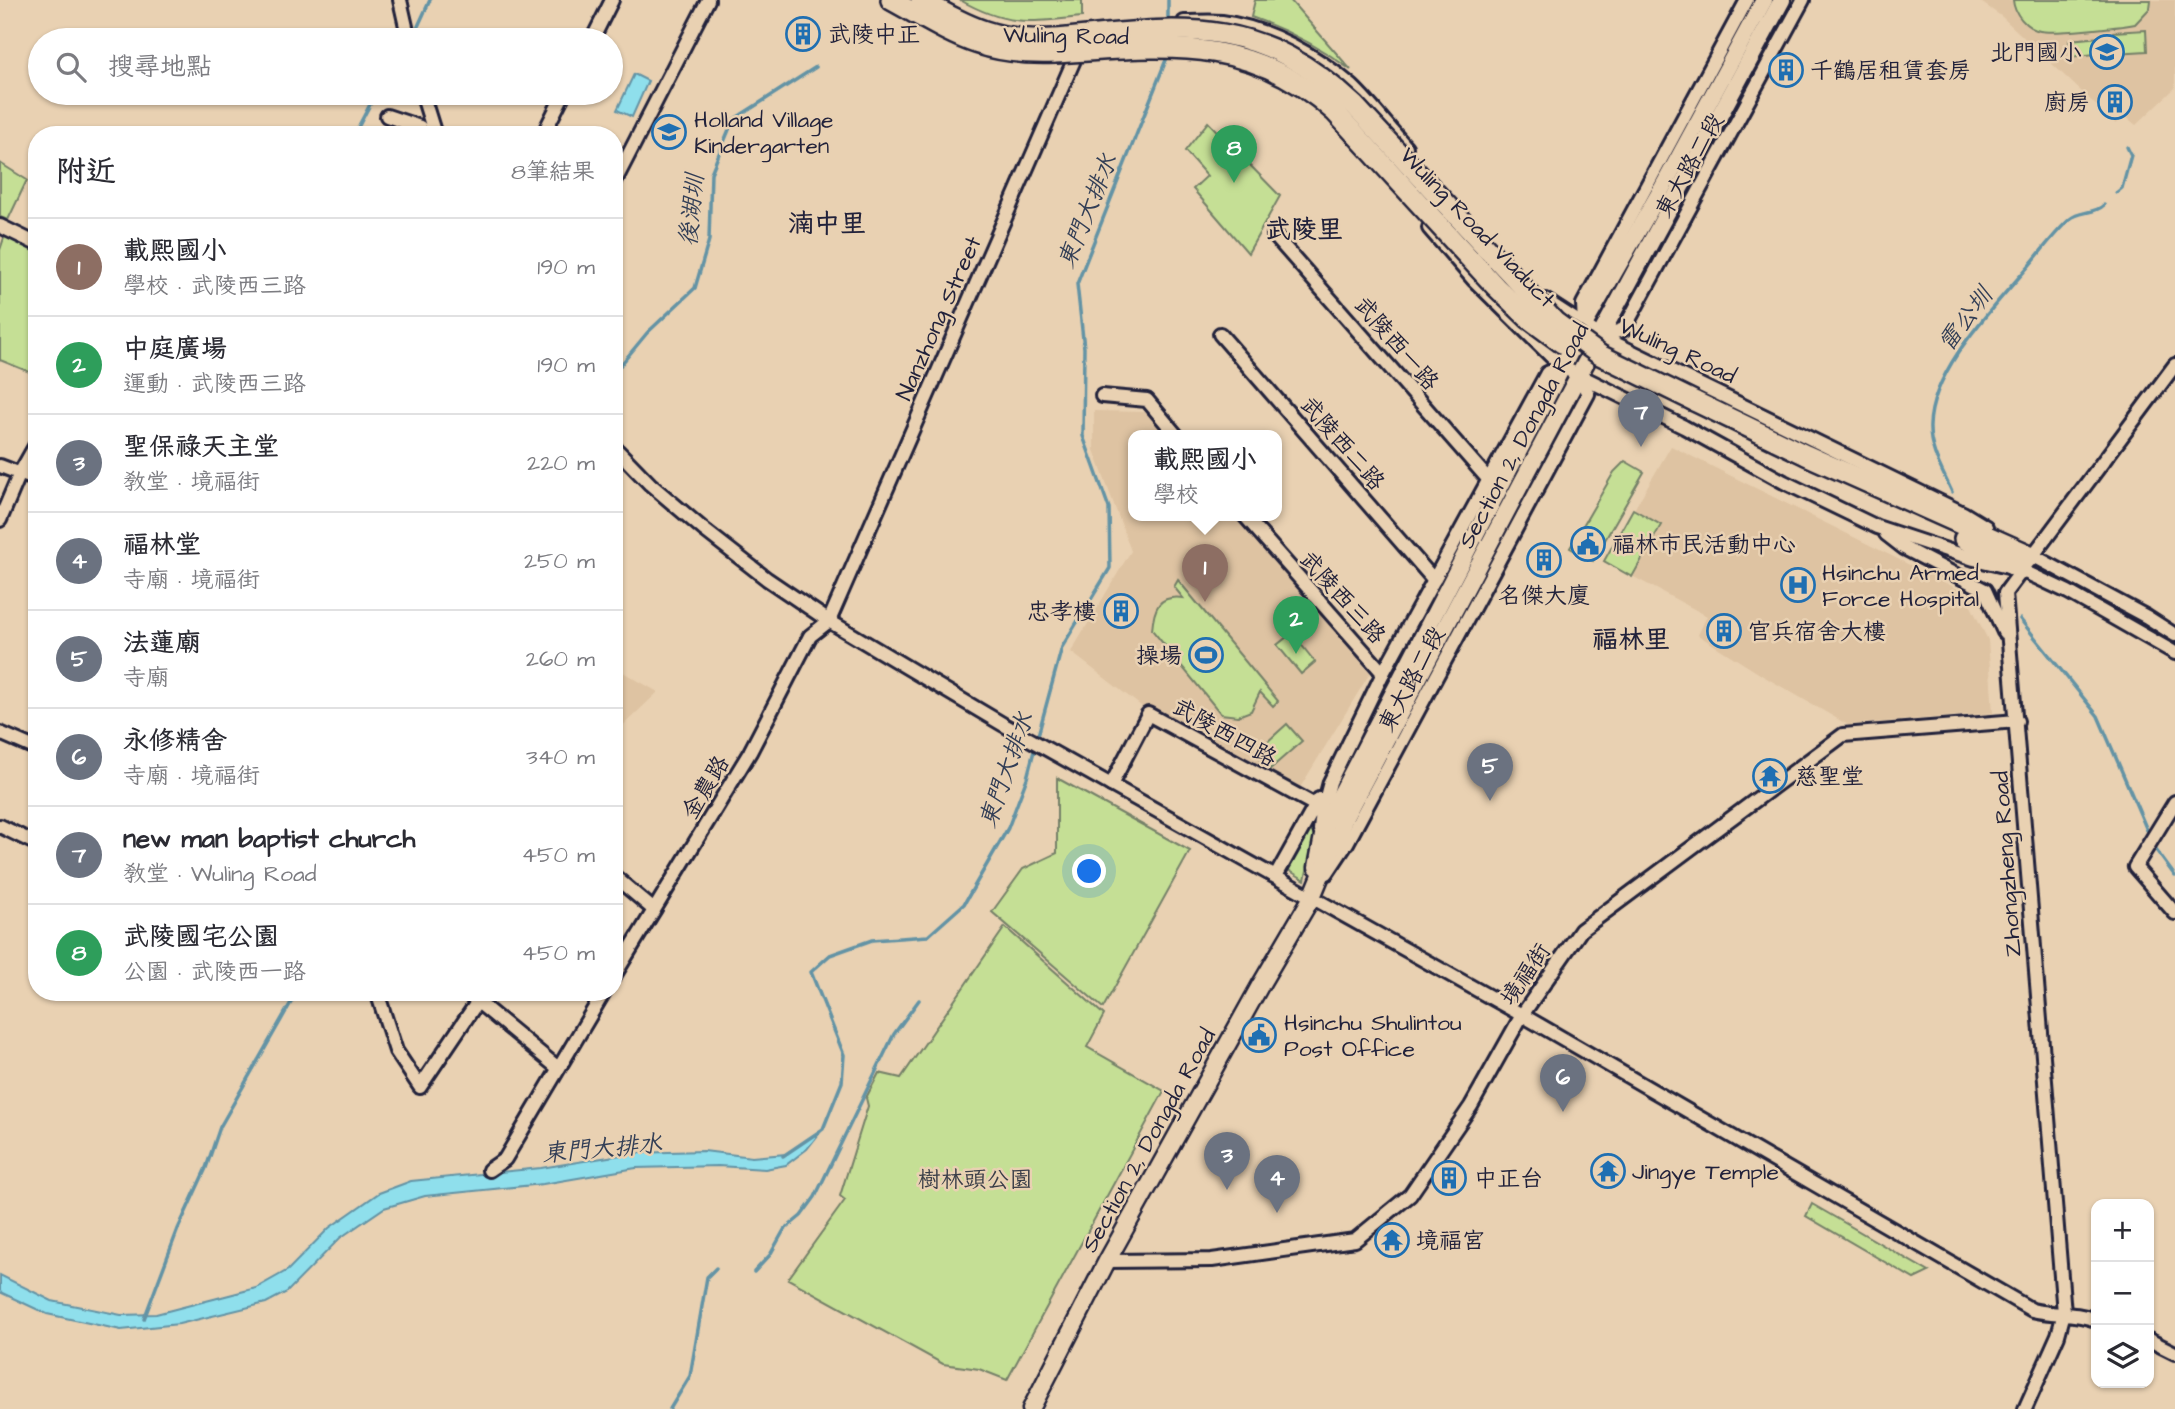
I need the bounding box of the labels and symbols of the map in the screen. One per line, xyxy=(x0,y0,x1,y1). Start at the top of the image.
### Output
building icon: 武陵中正 xyxy=(784,15,822,53)
place label: 武陵中正 xyxy=(828,19,920,51)
street label: Wuling Road xyxy=(1003,19,1129,54)
school or university icon: 北門國小 xyxy=(2088,33,2126,71)
place label: 北門國小 xyxy=(1990,37,2082,69)
building icon: 千鶴居租賃套房 xyxy=(1767,51,1805,89)
place label: 千鶴居租賃套房 xyxy=(1810,55,1971,87)
building icon: 廚房 xyxy=(2096,83,2134,121)
place label: 廚房 xyxy=(2044,87,2090,119)
place label: Holland Village Kindergarten xyxy=(694,104,833,163)
street label: 東大路二段 xyxy=(1648,107,1732,224)
school or university icon: Holland Village Kindergarten xyxy=(650,113,688,151)
pin: 8 xyxy=(1211,125,1257,183)
street label: Wuling Road Viaduct xyxy=(1391,140,1563,316)
water label: 東門大排水 xyxy=(1050,148,1127,273)
water label: 後湖圳 xyxy=(671,170,713,248)
district label: 湳中里 xyxy=(788,206,866,242)
district label: 武陵里 xyxy=(1265,212,1343,248)
street label: Nanzhong Street xyxy=(888,230,991,406)
water label: 雷公圳 xyxy=(1931,278,2003,359)
street label: 武陵西一路 xyxy=(1346,290,1446,398)
street label: Wuling Road xyxy=(1613,310,1742,393)
street label: Section 2, Dongda Road xyxy=(1451,317,1598,554)
pin: 7 xyxy=(1618,389,1664,447)
street label: 武陵西二路 xyxy=(1292,390,1392,498)
public building icon: 福林市民活動中心 xyxy=(1569,525,1607,563)
place label: 福林市民活動中心 xyxy=(1612,529,1796,561)
building icon: 名傑大廈 xyxy=(1525,541,1563,579)
pin: 1 xyxy=(1182,544,1228,602)
street label: 武陵西三路 xyxy=(1292,544,1393,651)
place label: Hsinchu Armed Force Hospital xyxy=(1822,557,1979,615)
hospital icon: Hsinchu Armed Force Hospital xyxy=(1779,566,1817,604)
place label: 名傑大廈 xyxy=(1498,580,1590,612)
building icon: 忠孝樓 xyxy=(1102,592,1140,630)
place label: 忠孝樓 xyxy=(1027,596,1096,628)
pin: 2 xyxy=(1273,596,1319,654)
building icon: 官兵宿舍大樓 xyxy=(1705,612,1743,650)
place label: 官兵宿舍大樓 xyxy=(1748,616,1886,648)
street label: 東大路二段 xyxy=(1371,621,1453,738)
district label: 福林里 xyxy=(1592,622,1670,658)
sports icon: 操場 xyxy=(1187,636,1225,674)
place label: 操場 xyxy=(1136,640,1182,672)
street label: 武陵西四路 xyxy=(1166,691,1283,775)
water label: 東門大排水 xyxy=(971,707,1043,833)
pin: 5 xyxy=(1467,743,1513,801)
street label: 金農路 xyxy=(674,750,737,825)
temple icon: 慈聖堂 xyxy=(1751,757,1789,795)
place label: 慈聖堂 xyxy=(1795,761,1864,793)
street label: Zhongzheng Road xyxy=(1985,770,2030,958)
your location xyxy=(1072,854,1106,888)
street label: 境福街 xyxy=(1493,937,1558,1012)
place label: Hsinchu Shulintou Post Office xyxy=(1284,1007,1462,1065)
public building icon: Hsinchu Shulintou Post Office xyxy=(1240,1016,1278,1054)
street label: Section 2, Dongda Road xyxy=(1074,1023,1225,1259)
pin: 6 xyxy=(1540,1054,1586,1112)
water label: 東門大排水 xyxy=(541,1127,664,1171)
pin: 3 xyxy=(1204,1132,1250,1190)
temple icon: Jingye Temple xyxy=(1589,1152,1627,1190)
pin: 4 xyxy=(1254,1155,1300,1213)
place label: Jingye Temple xyxy=(1632,1156,1779,1189)
building icon: 中正台 xyxy=(1430,1159,1468,1197)
place label: 中正台 xyxy=(1474,1163,1543,1195)
park label: 樹林頭公園 xyxy=(918,1164,1033,1196)
temple icon: 境福宮 xyxy=(1373,1221,1411,1259)
place label: 境福宮 xyxy=(1416,1225,1485,1257)

